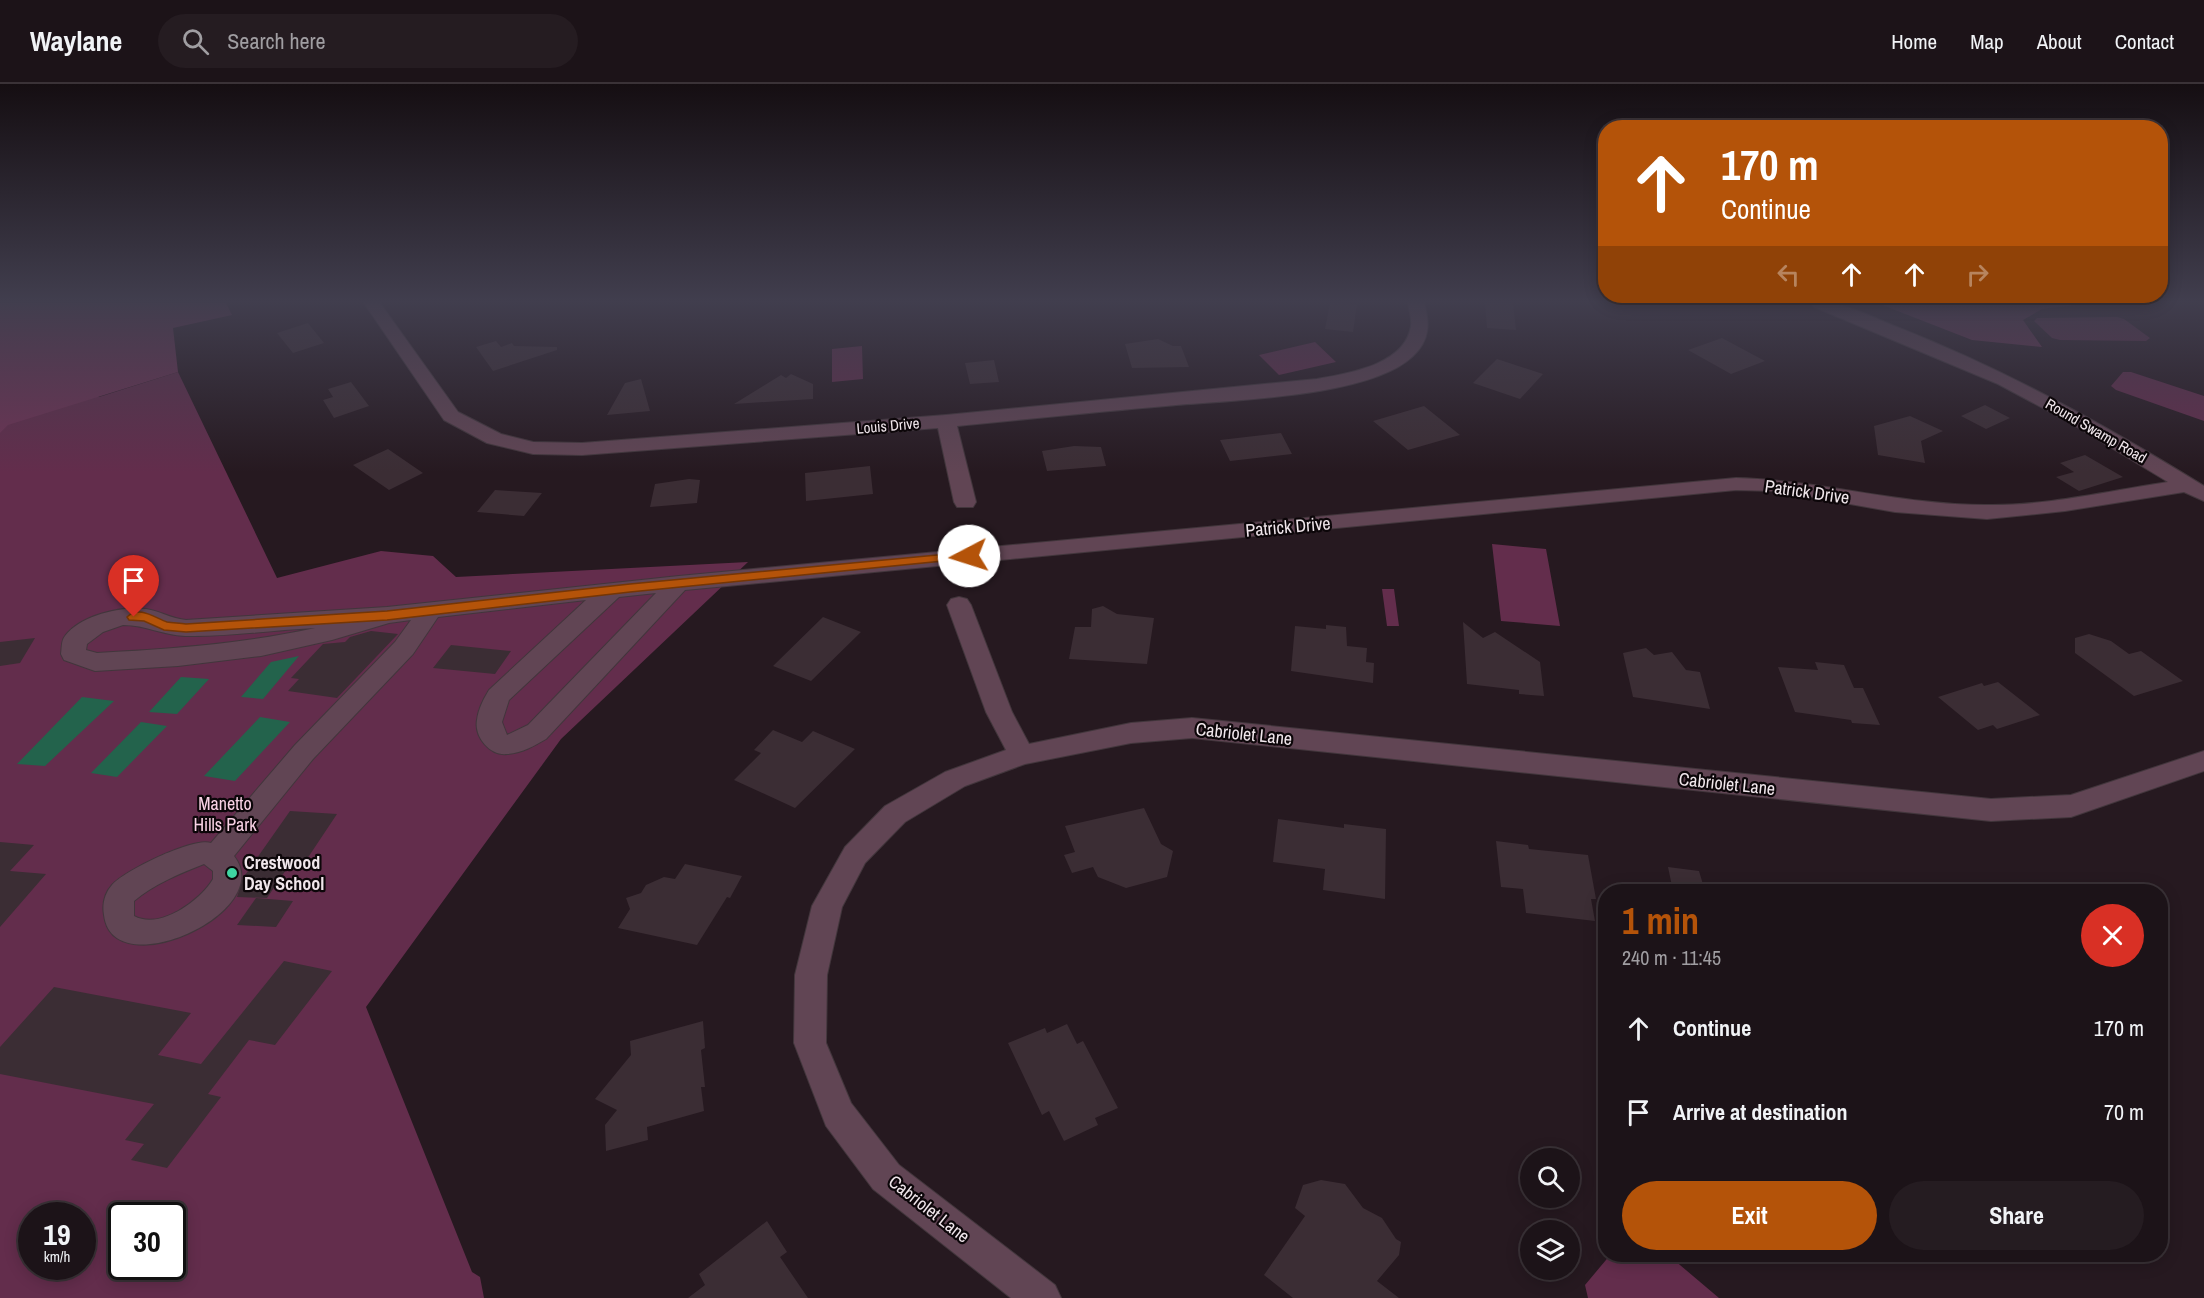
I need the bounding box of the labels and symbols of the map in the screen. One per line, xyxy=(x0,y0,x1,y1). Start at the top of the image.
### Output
street label: Round Swamp Road xyxy=(2042,393,2151,468)
street label: Louis Drive xyxy=(856,412,920,439)
street label: Patrick Drive xyxy=(1763,473,1851,510)
street label: Patrick Drive xyxy=(1244,510,1332,543)
position arrow xyxy=(937,524,1001,588)
pin xyxy=(108,555,159,617)
street label: Cabriolet Lane xyxy=(1195,716,1294,751)
street label: Cabriolet Lane xyxy=(1678,766,1777,801)
park label: Manetto Hills Park xyxy=(193,791,257,837)
place label: Crestwood Day School xyxy=(244,850,324,896)
marker: Crestwood Day School xyxy=(225,866,239,880)
street label: Cabriolet Lane xyxy=(883,1169,975,1248)
speed limit sign: 30 xyxy=(108,1202,186,1280)

